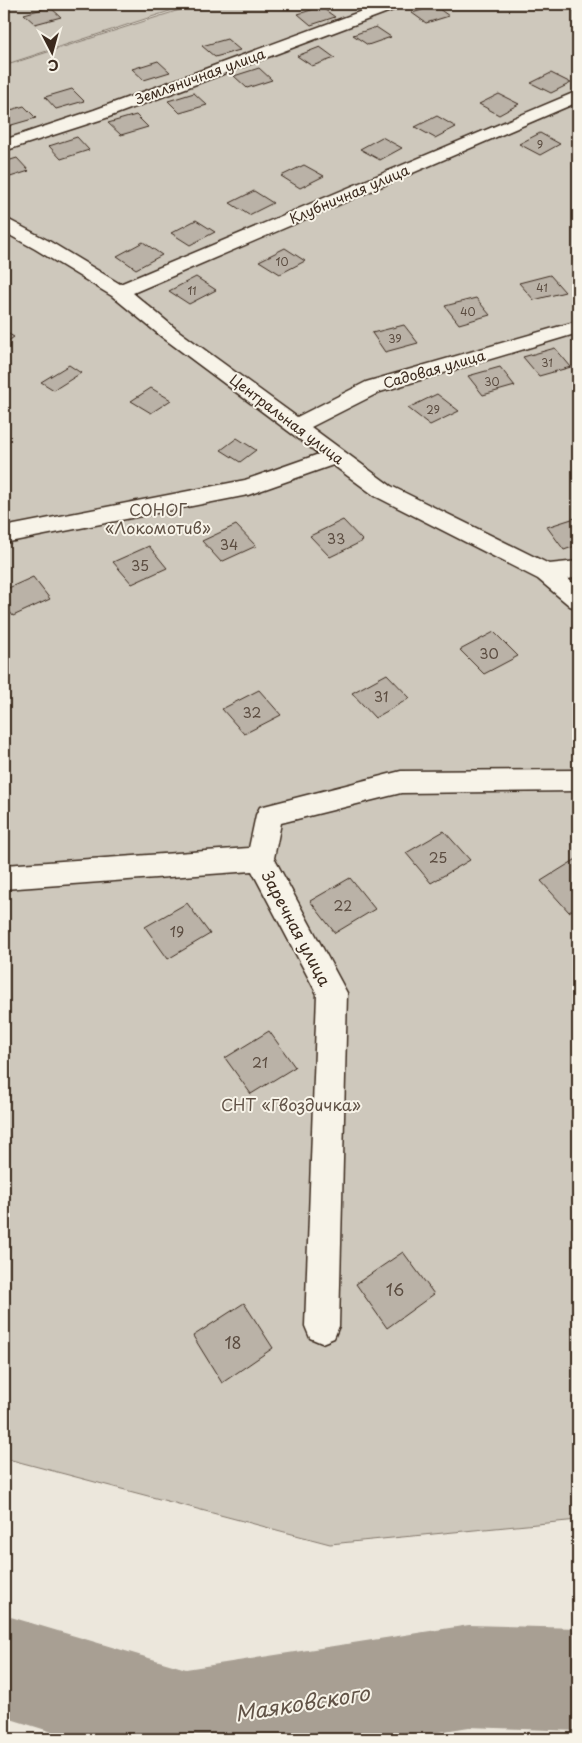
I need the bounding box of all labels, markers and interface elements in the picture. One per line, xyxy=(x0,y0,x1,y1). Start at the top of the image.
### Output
north arrow xyxy=(28,28,78,78)
street label: Земляничная улица xyxy=(132,43,268,109)
text: С xyxy=(47,54,60,76)
house number: 9 xyxy=(537,136,543,153)
street label: Клубничная улица xyxy=(286,159,413,229)
house number: 10 xyxy=(276,253,288,270)
house number: 41 xyxy=(536,279,548,296)
house number: 11 xyxy=(187,282,197,299)
house number: 40 xyxy=(460,303,476,320)
house number: 39 xyxy=(388,330,402,347)
street label: Садовая улица xyxy=(380,344,488,394)
house number: 31 xyxy=(541,354,553,371)
street label: Центральная улица xyxy=(226,369,349,469)
house number: 30 xyxy=(484,373,500,390)
house number: 29 xyxy=(426,401,440,418)
park label: СОНОГ «Локомотив» xyxy=(105,497,211,539)
house number: 33 xyxy=(327,528,345,549)
house number: 34 xyxy=(220,534,238,555)
house number: 35 xyxy=(131,555,149,576)
house number: 30 xyxy=(479,643,499,664)
house number: 31 xyxy=(374,686,388,707)
house number: 32 xyxy=(243,702,261,723)
house number: 25 xyxy=(429,847,447,868)
street label: Заречная улица xyxy=(256,866,338,990)
house number: 22 xyxy=(334,895,352,916)
house number: 19 xyxy=(170,921,184,942)
house number: 21 xyxy=(252,1052,268,1073)
park label: СНТ «Гвоздичка» xyxy=(221,1092,361,1116)
house number: 16 xyxy=(386,1277,404,1301)
house number: 18 xyxy=(224,1330,242,1354)
water label: Маяковского xyxy=(232,1675,373,1728)

